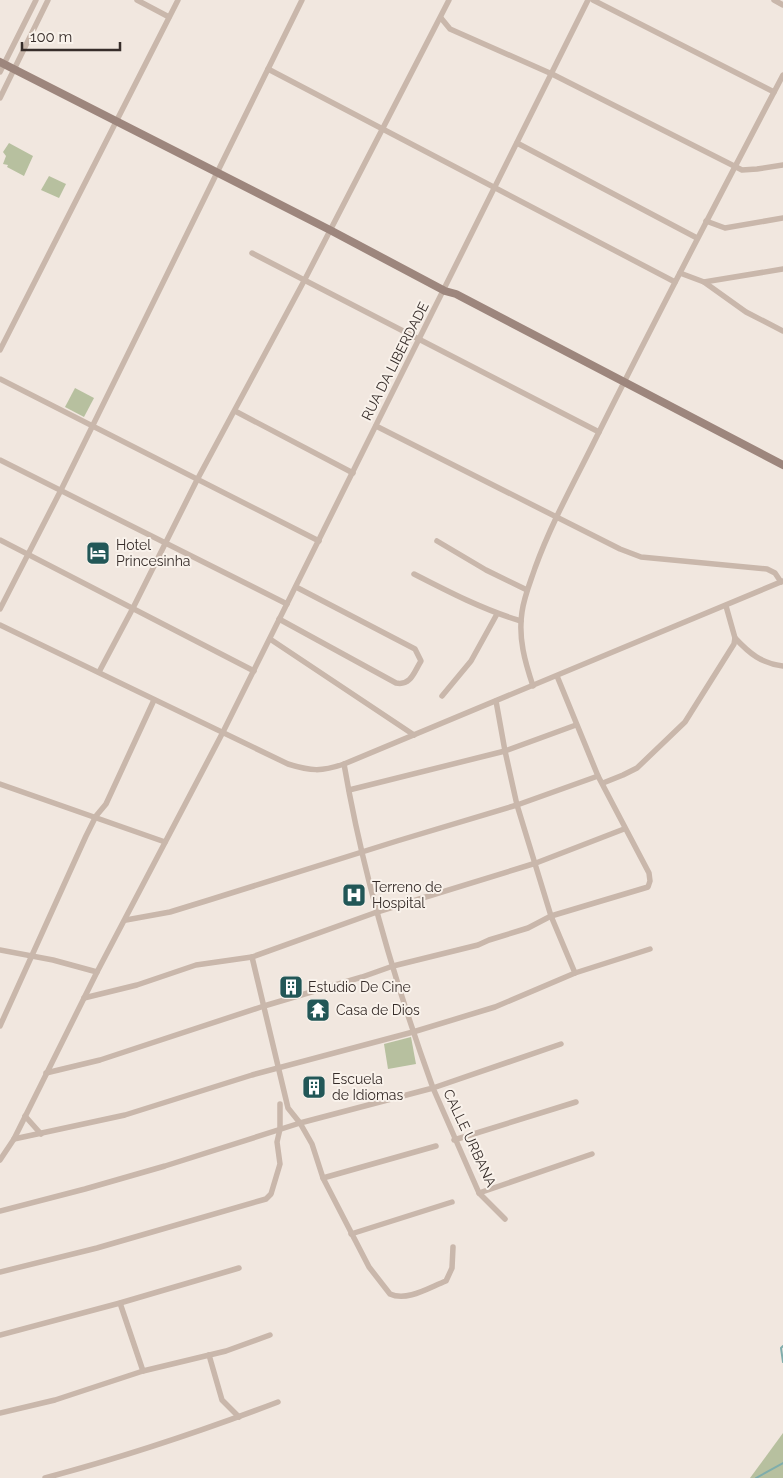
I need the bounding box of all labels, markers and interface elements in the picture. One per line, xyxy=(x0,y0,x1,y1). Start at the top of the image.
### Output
scale bar xyxy=(22,20,120,52)
text: 100 m xyxy=(30,28,72,46)
street label: RUA DA LIBERDADE xyxy=(358,299,432,423)
place label: Hotel Princesinha xyxy=(116,537,190,569)
hotel icon: Hotel Princesinha xyxy=(85,540,111,566)
place label: Terreno de Hospital xyxy=(372,879,442,911)
hospital icon: Terreno de Hospital xyxy=(341,882,367,908)
building icon: Estudio De Cine xyxy=(278,974,304,1000)
place label: Estudio De Cine xyxy=(308,979,411,995)
temple icon: Casa de Dios xyxy=(305,997,331,1023)
place label: Casa de Dios xyxy=(336,1002,420,1018)
place label: Escuela de Idiomas xyxy=(332,1071,403,1103)
building icon: Escuela de Idiomas xyxy=(301,1074,327,1100)
street label: CALLE URBANA xyxy=(440,1087,500,1190)

